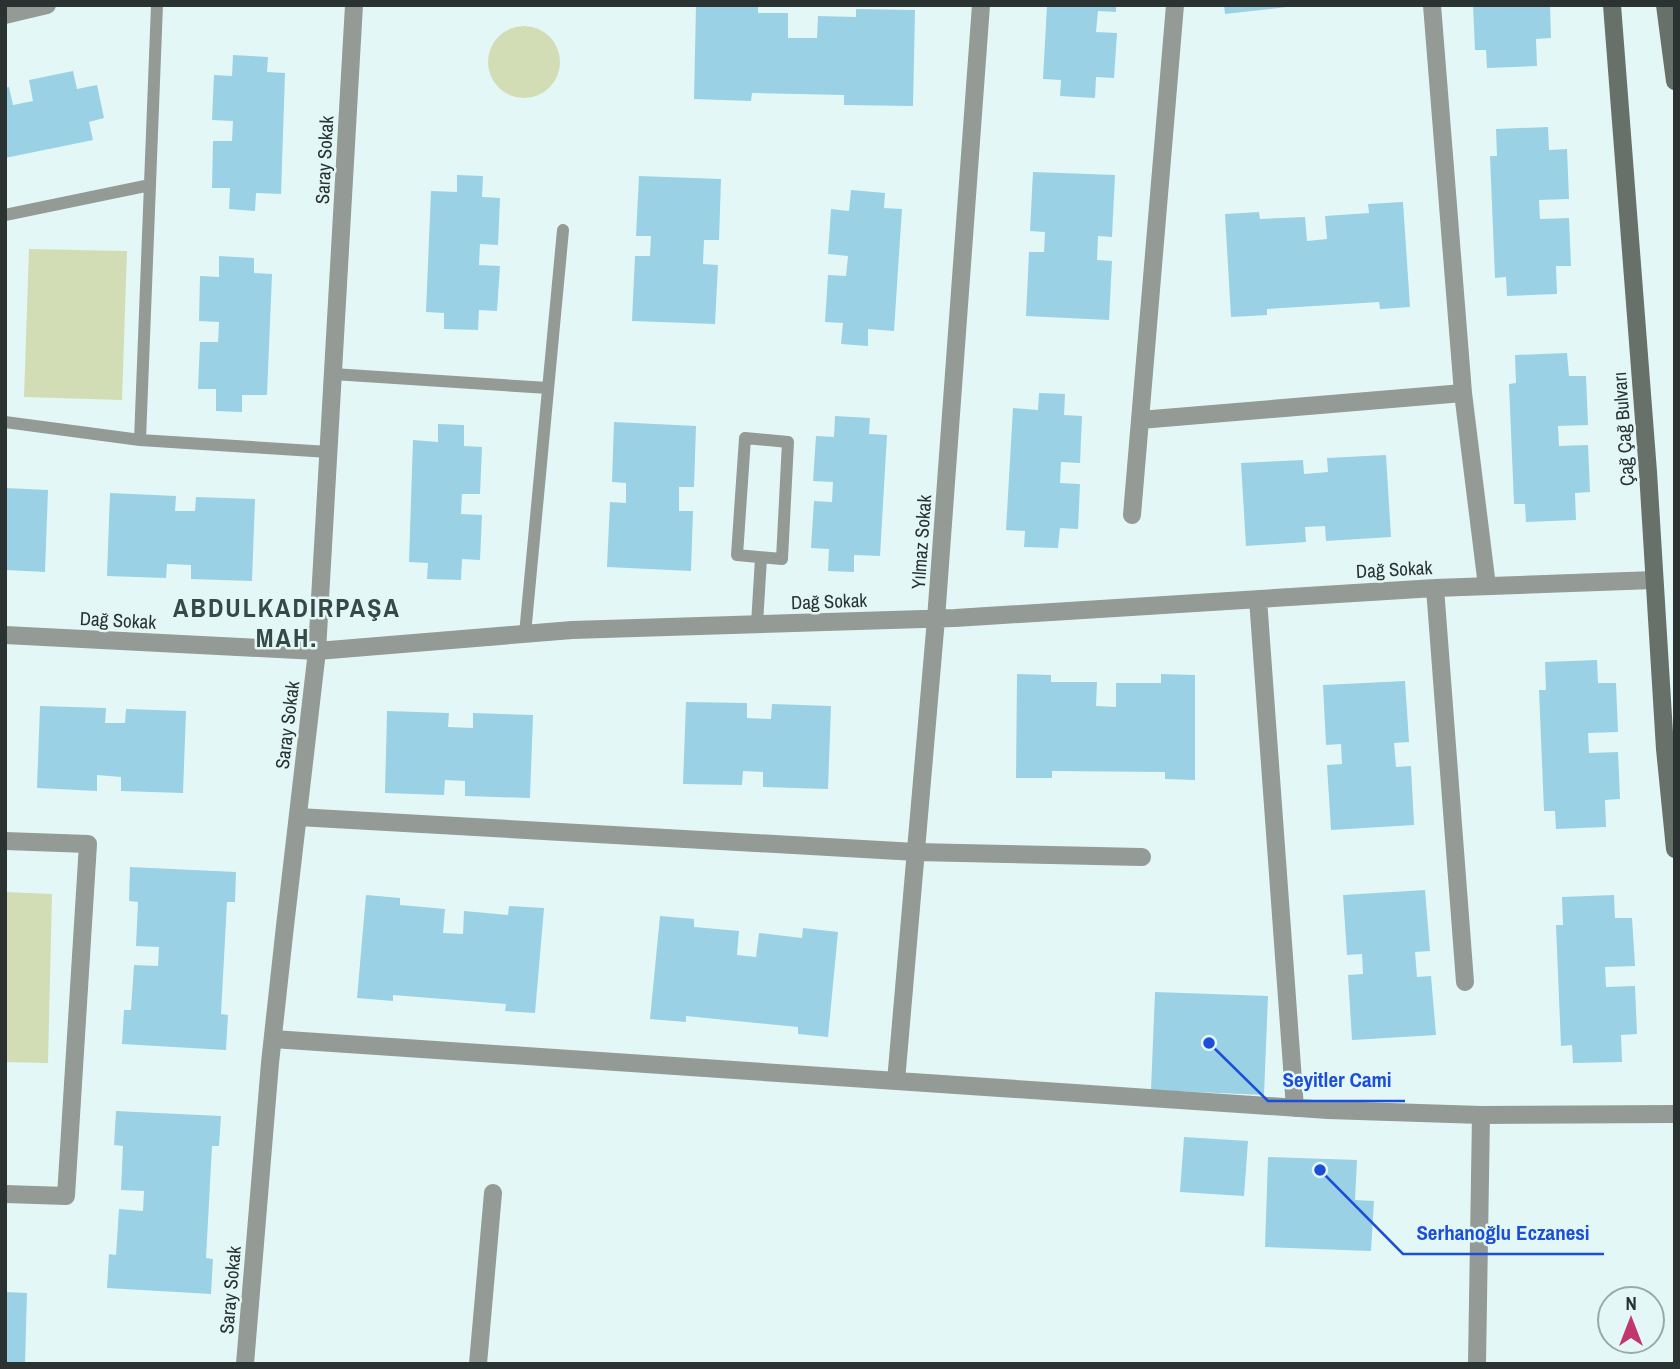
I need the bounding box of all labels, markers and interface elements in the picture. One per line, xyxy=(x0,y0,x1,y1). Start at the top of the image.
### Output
street label: Saray Sokak xyxy=(309,115,339,205)
street label: Çağ Çağ Bulvarı xyxy=(1606,371,1640,487)
street label: Yılmaz Sokak xyxy=(905,494,937,590)
street label: Dağ Sokak xyxy=(1355,554,1433,584)
street label: Dağ Sokak xyxy=(790,587,868,615)
district label: ABDULKADIRPAŞA MAH. xyxy=(173,590,401,655)
street label: Dağ Sokak xyxy=(79,605,157,635)
street label: Saray Sokak xyxy=(269,679,305,770)
callout: Seyitler Cami xyxy=(1268,1059,1405,1101)
text: Seyitler Cami xyxy=(1282,1065,1392,1094)
callout: Serhanoğlu Eczanesi xyxy=(1403,1212,1604,1254)
text: Serhanoğlu Eczanesi xyxy=(1416,1218,1590,1247)
street label: Saray Sokak xyxy=(213,1245,247,1335)
north arrow xyxy=(1596,1285,1666,1355)
text: N xyxy=(1625,1290,1637,1316)

